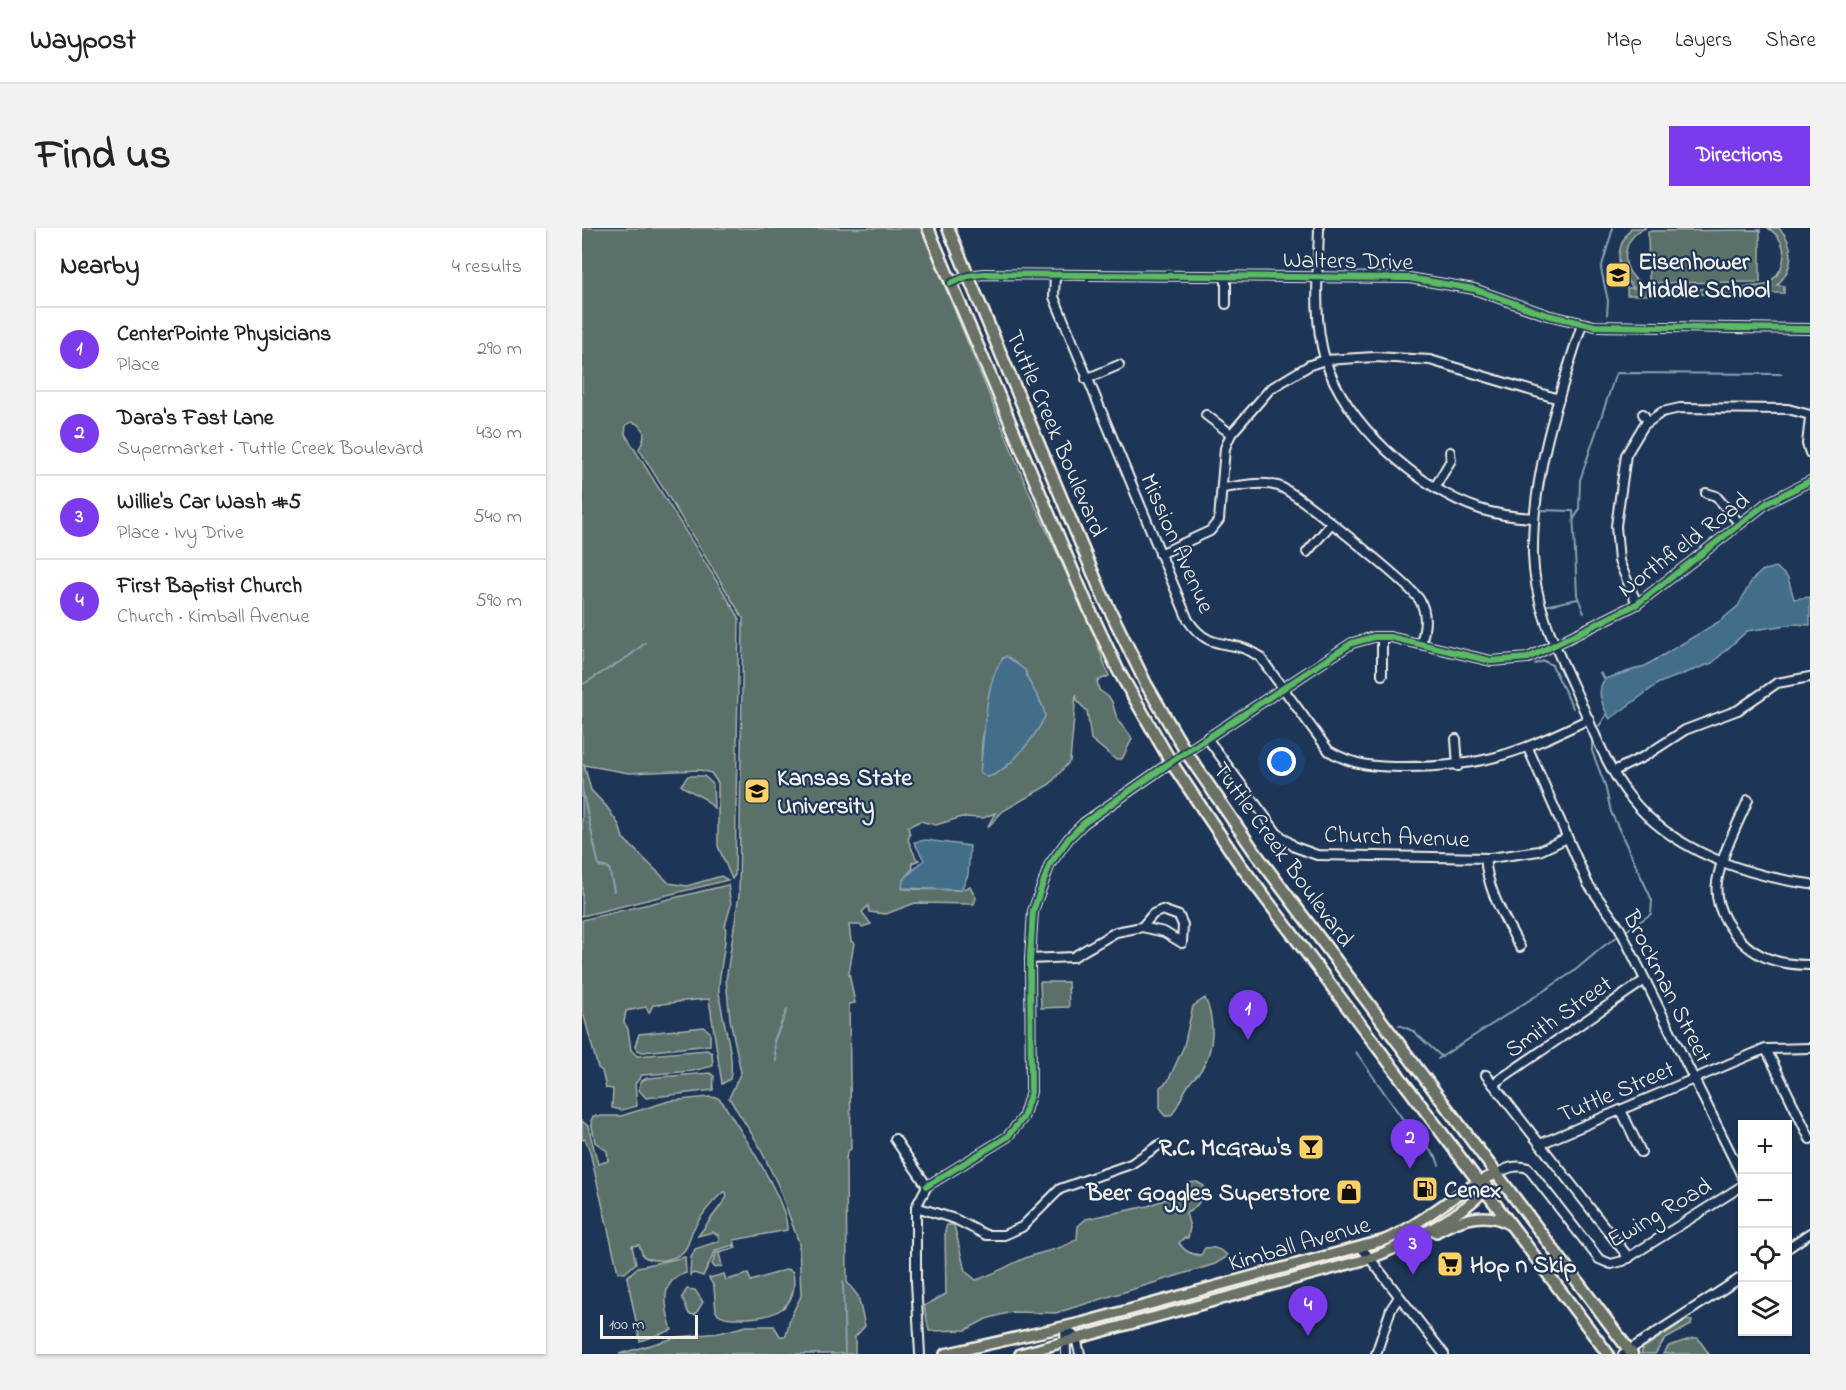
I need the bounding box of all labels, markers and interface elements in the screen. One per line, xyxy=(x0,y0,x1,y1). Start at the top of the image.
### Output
text: Waypost xyxy=(30,21,136,62)
text: Map xyxy=(1606,26,1642,56)
text: Layers xyxy=(1675,26,1732,56)
text: Share xyxy=(1765,26,1816,56)
text: Find us xyxy=(36,126,171,187)
button: Directions xyxy=(1669,126,1810,186)
street label: Walters Drive xyxy=(1283,244,1414,281)
place label: Eisenhower Middle School xyxy=(1638,246,1770,309)
text: Nearby xyxy=(60,248,139,286)
text: 4 results xyxy=(452,253,522,282)
school or university icon: Eisenhower Middle School xyxy=(1603,260,1633,290)
text: CenterPointe Physicians xyxy=(117,319,331,351)
street label: Tuttle Creek Boulevard xyxy=(995,325,1114,543)
text: 1 xyxy=(76,335,83,364)
text: 290 m xyxy=(477,335,522,364)
text: Place xyxy=(117,351,159,380)
text: Dara's Fast Lane xyxy=(117,403,274,435)
text: 2 xyxy=(75,419,84,448)
text: 430 m xyxy=(476,419,522,448)
text: Supermarket · Tuttle Creek Boulevard xyxy=(117,435,423,464)
street label: Mission Avenue xyxy=(1129,469,1222,620)
street label: Northfield Road xyxy=(1611,484,1758,607)
text: Willie's Car Wash #5 xyxy=(117,487,301,519)
text: 3 xyxy=(75,503,84,532)
text: 540 m xyxy=(473,503,522,532)
text: Place · Ivy Drive xyxy=(117,519,244,548)
text: First Baptist Church xyxy=(117,571,302,603)
text: 4 xyxy=(75,587,84,616)
text: 590 m xyxy=(475,587,522,616)
text: Church · Kimball Avenue xyxy=(117,603,309,632)
your location xyxy=(1267,747,1296,776)
street label: Tuttle Creek Boulevard xyxy=(1203,755,1362,956)
place label: Kansas State University xyxy=(777,762,913,826)
school or university icon: Kansas State University xyxy=(742,776,772,806)
street label: Church Avenue xyxy=(1324,818,1470,859)
street label: Brockman Street xyxy=(1612,904,1719,1070)
street label: Smith Street xyxy=(1498,968,1620,1068)
pin: 1 xyxy=(1228,990,1268,1040)
street label: Tuttle Street xyxy=(1553,1053,1681,1134)
pin: 2 xyxy=(1390,1120,1430,1169)
map controls xyxy=(1738,1120,1792,1336)
button: + xyxy=(1738,1120,1792,1174)
place label: R.C. McGraw's xyxy=(1159,1132,1292,1167)
bar icon: R.C. McGraw's xyxy=(1296,1132,1326,1162)
street label: Ewing Road xyxy=(1602,1170,1719,1258)
fuel station icon: Cenex xyxy=(1410,1174,1440,1204)
place label: Cenex xyxy=(1444,1174,1502,1209)
button: − xyxy=(1738,1174,1792,1228)
place label: Beer Goggles Superstore xyxy=(1085,1177,1331,1213)
shop icon: Beer Goggles Superstore xyxy=(1334,1177,1364,1207)
street label: Kimball Avenue xyxy=(1225,1208,1375,1282)
pin: 3 xyxy=(1394,1226,1432,1275)
button: locate xyxy=(1738,1228,1792,1282)
supermarket icon: Hop n Skip xyxy=(1435,1249,1465,1279)
place label: Hop n Skip xyxy=(1470,1249,1577,1284)
button: layers xyxy=(1738,1282,1792,1336)
pin: 4 xyxy=(1288,1286,1328,1336)
scale bar xyxy=(600,1312,698,1340)
text: 100 m xyxy=(609,1313,644,1337)

